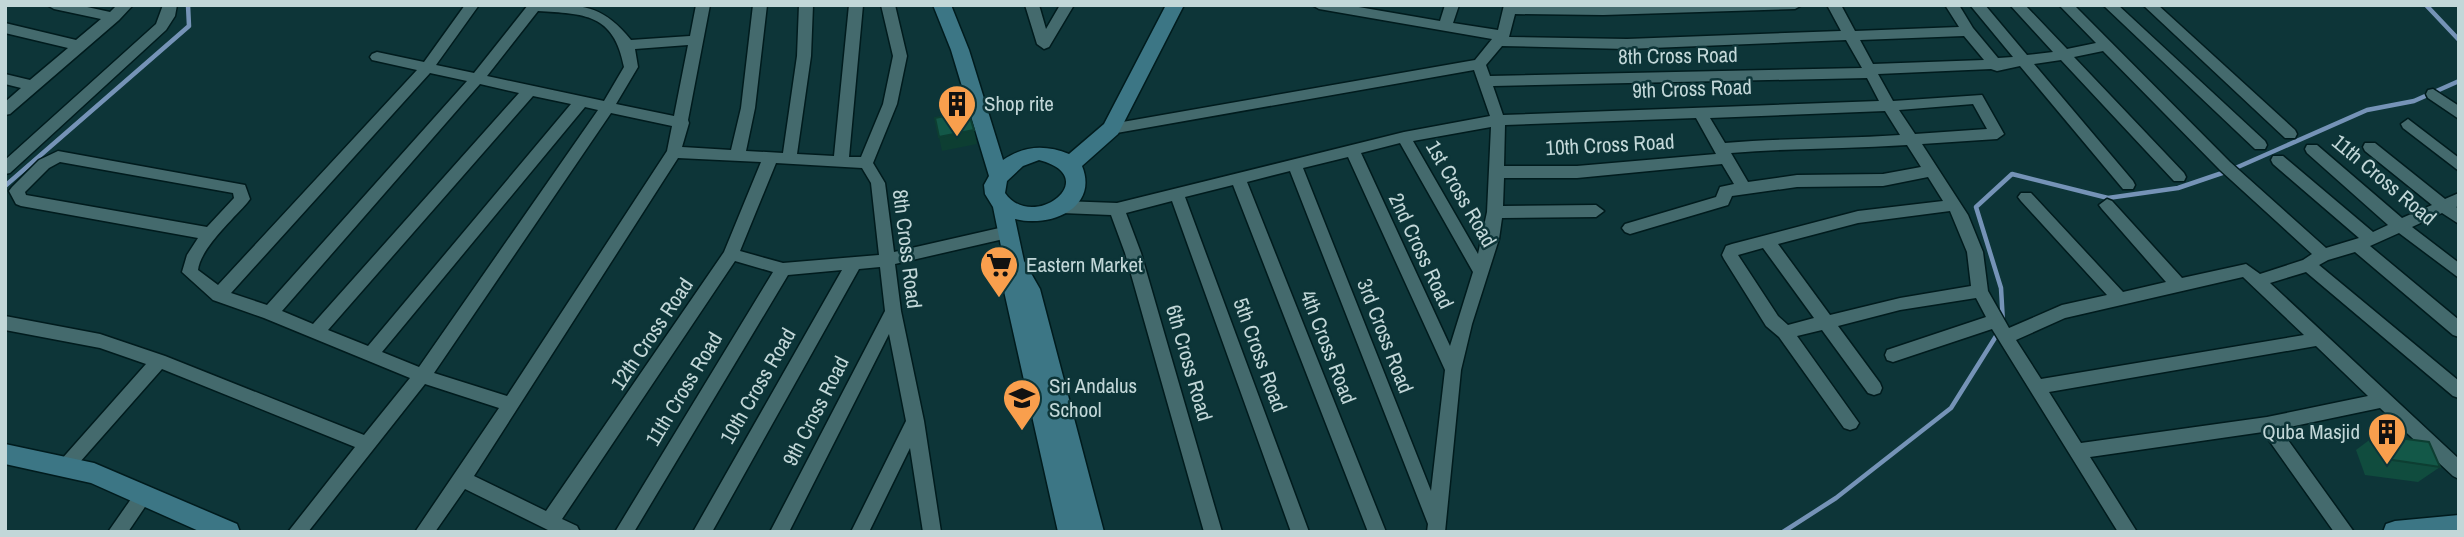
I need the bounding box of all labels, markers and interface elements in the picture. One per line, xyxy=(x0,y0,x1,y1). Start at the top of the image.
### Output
street label: 8th Cross Road xyxy=(1618,40,1738,71)
street label: 9th Cross Road xyxy=(1632,72,1752,105)
building icon: Shop rite xyxy=(936,83,978,138)
place label: Shop rite xyxy=(984,89,1054,118)
street label: 10th Cross Road xyxy=(1545,127,1675,162)
street label: 11th Cross Road xyxy=(2326,127,2443,232)
street label: 1st Cross Road xyxy=(1419,135,1504,252)
street label: 8th Cross Road xyxy=(886,188,929,310)
street label: 2nd Cross Road xyxy=(1382,188,1461,313)
supermarket icon: Eastern Market xyxy=(978,244,1020,299)
place label: Eastern Market xyxy=(1026,250,1143,279)
street label: 12th Cross Road xyxy=(603,272,700,395)
street label: 3rd Cross Road xyxy=(1350,274,1421,397)
street label: 4th Cross Road xyxy=(1293,286,1363,408)
street label: 5th Cross Road xyxy=(1226,294,1295,416)
street label: 6th Cross Road xyxy=(1159,301,1220,424)
street label: 10th Cross Road xyxy=(713,323,802,449)
street label: 11th Cross Road xyxy=(638,326,729,451)
street label: 9th Cross Road xyxy=(775,351,856,471)
place label: Sri Andalus School xyxy=(1049,371,1137,424)
school or university icon: Sri Andalus School xyxy=(1001,377,1043,432)
building icon: Quba Masjid xyxy=(2366,411,2408,466)
place label: Quba Masjid xyxy=(2262,417,2360,446)

